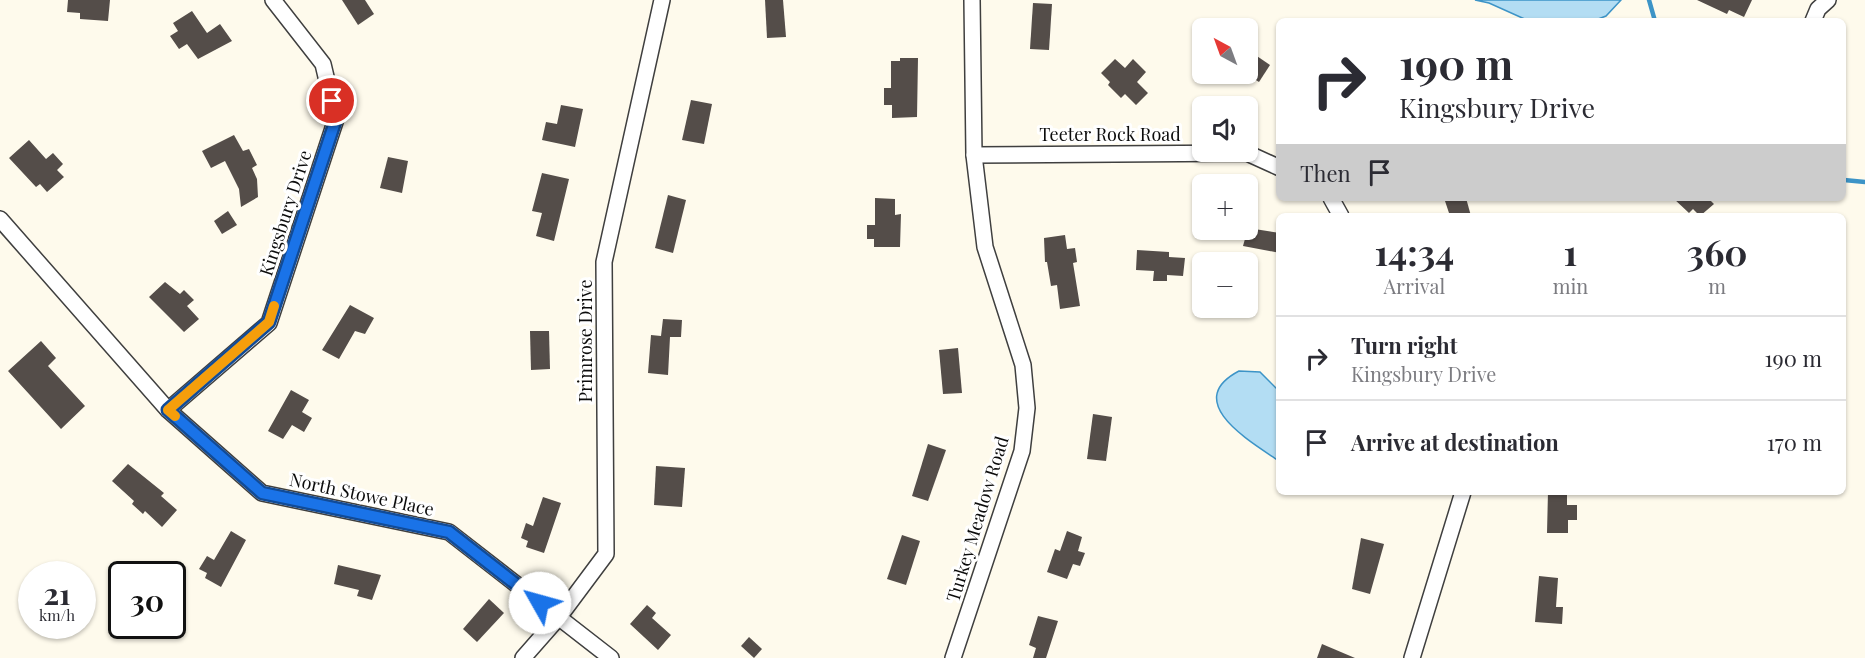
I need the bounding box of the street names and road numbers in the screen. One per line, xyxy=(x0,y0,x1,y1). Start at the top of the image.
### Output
street label: Teeter Rock Road xyxy=(1039,122,1181,146)
street label: Kingsbury Drive xyxy=(253,147,317,279)
street label: Primrose Drive xyxy=(573,280,597,403)
street label: Turkey Meadow Road xyxy=(940,433,1014,605)
street label: North Stowe Place xyxy=(288,467,436,521)

